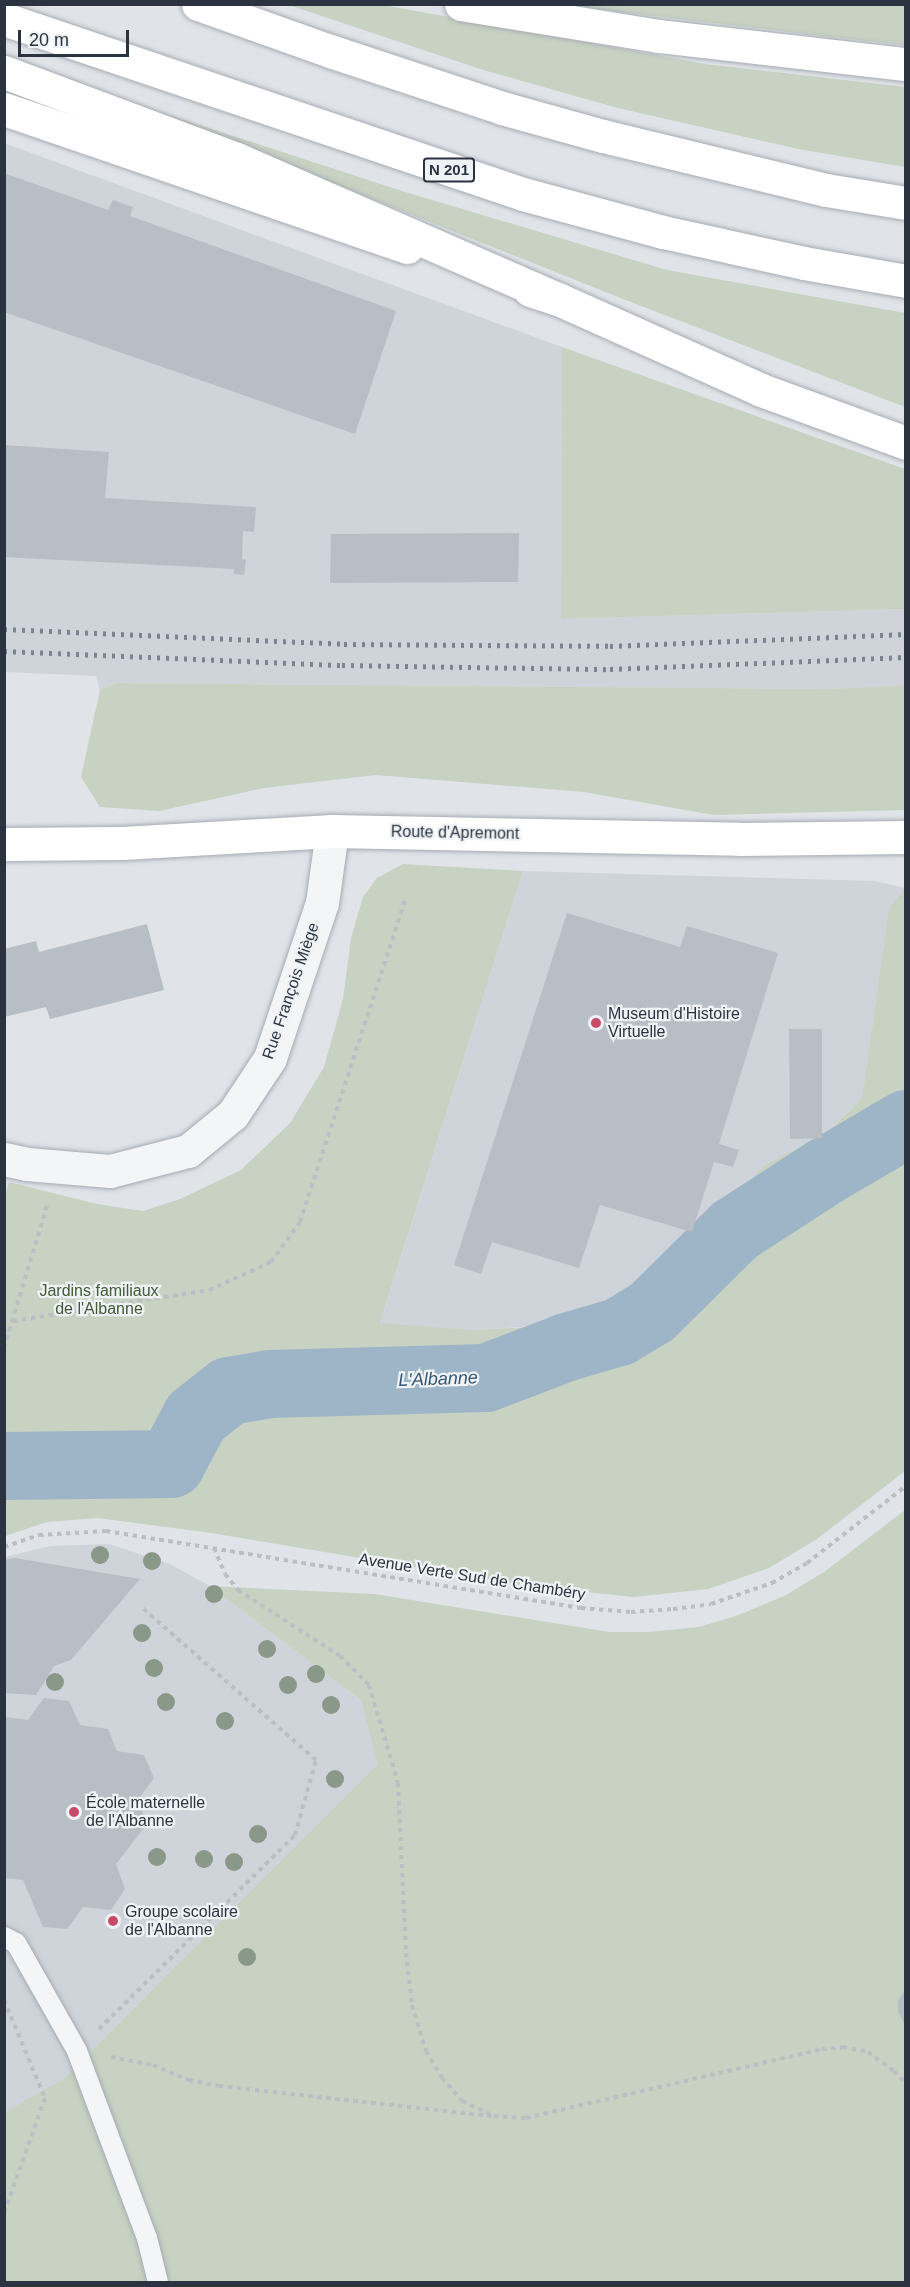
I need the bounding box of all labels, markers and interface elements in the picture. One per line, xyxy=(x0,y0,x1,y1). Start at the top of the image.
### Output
scale bar xyxy=(21,18,132,56)
text: 20 m xyxy=(29,30,69,50)
road number: N 201 xyxy=(422,158,476,182)
street label: Route d'Apremont xyxy=(391,822,519,844)
street label: Rue François Miège xyxy=(259,920,323,1062)
place label: Museum d'Histoire Virtuelle xyxy=(608,1004,740,1042)
marker: Museum d'Histoire Virtuelle xyxy=(589,1016,603,1030)
park label: Jardins familiaux de l'Albanne xyxy=(39,1281,159,1319)
water label: L'Albanne xyxy=(398,1367,478,1391)
street label: Avenue Verte Sud de Chambéry xyxy=(357,1550,587,1604)
place label: École maternelle de l'Albanne xyxy=(86,1793,205,1831)
marker: École maternelle de l'Albanne xyxy=(67,1805,81,1819)
place label: Groupe scolaire de l'Albanne xyxy=(125,1902,238,1940)
marker: Groupe scolaire de l'Albanne xyxy=(106,1914,120,1928)

